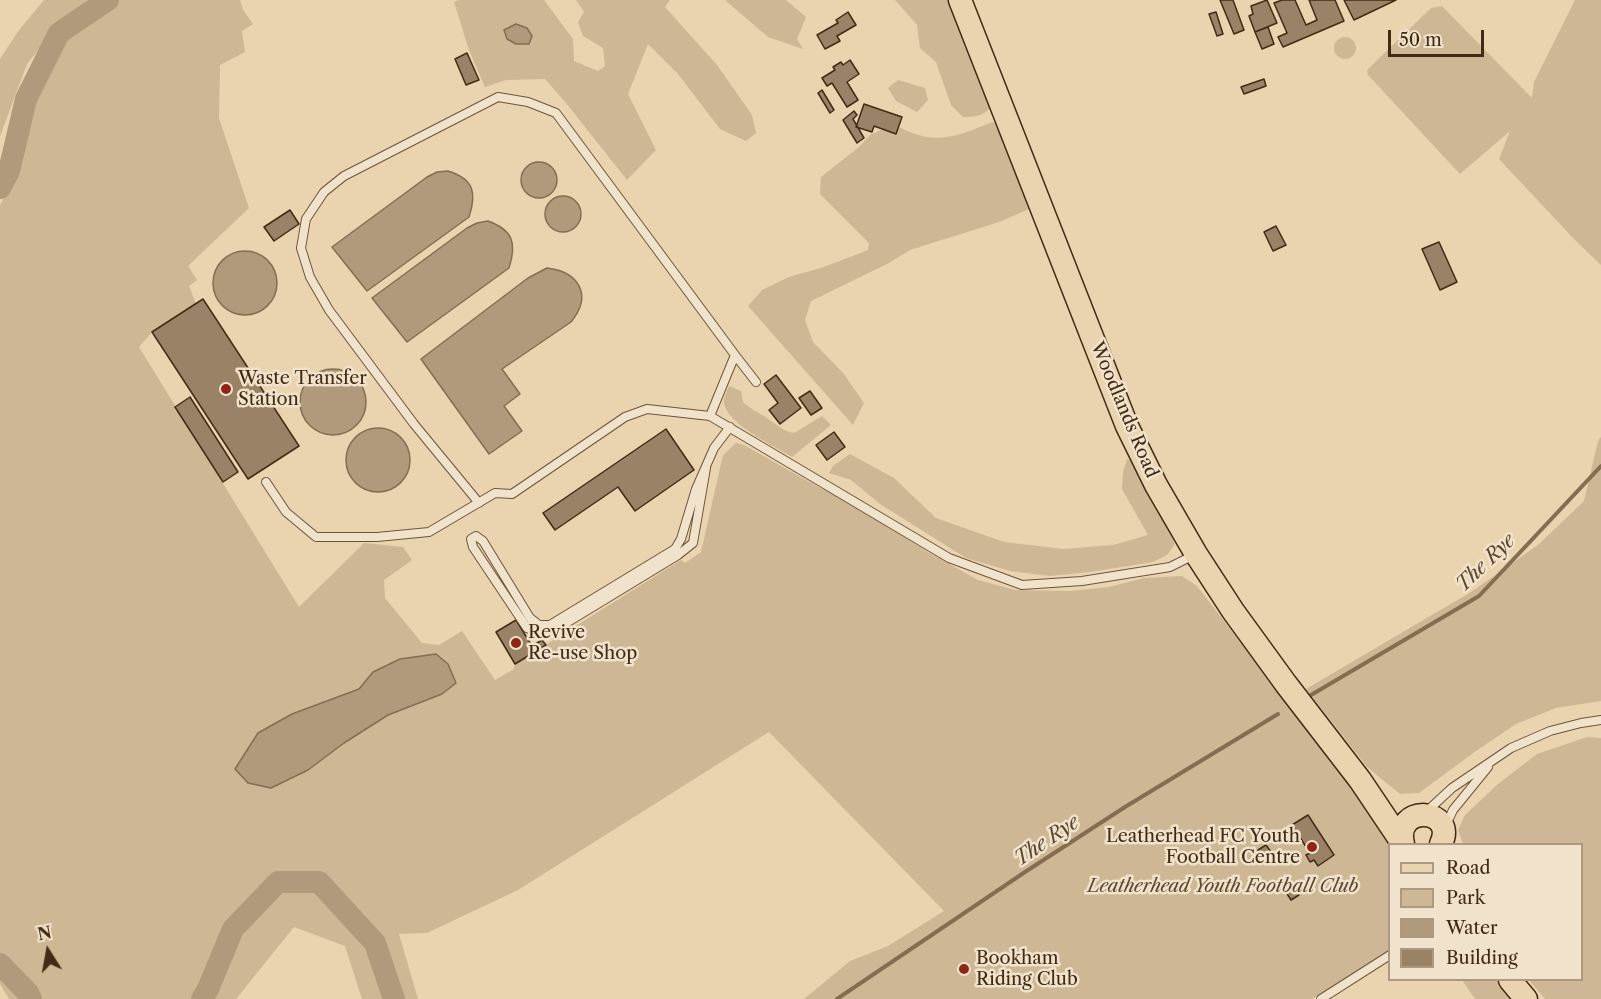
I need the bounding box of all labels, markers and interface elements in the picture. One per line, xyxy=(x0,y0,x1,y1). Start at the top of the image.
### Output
scale bar xyxy=(1391,18,1487,56)
text: 50 m xyxy=(1399,29,1442,51)
street label: Woodlands Road xyxy=(1086,339,1162,481)
place label: Waste Transfer Station xyxy=(238,368,367,410)
marker: Waste Transfer Station xyxy=(219,382,233,396)
water label: The Rye xyxy=(1451,529,1521,597)
place label: Revive Re-use Shop xyxy=(528,622,637,664)
marker: Revive Re-use Shop xyxy=(509,636,523,650)
water label: The Rye xyxy=(1010,811,1084,871)
place label: Leatherhead FC Youth Football Centre xyxy=(1106,826,1300,868)
marker: Leatherhead FC Youth Football Centre xyxy=(1305,840,1319,854)
legend xyxy=(1388,843,1583,981)
text: Road xyxy=(1446,857,1491,879)
park label: Leatherhead Youth Football Club xyxy=(1088,876,1358,898)
text: Park xyxy=(1446,887,1485,909)
text: Water xyxy=(1446,917,1498,939)
north arrow xyxy=(18,921,78,981)
text: N xyxy=(36,922,53,944)
text: Building xyxy=(1446,947,1518,969)
place label: Bookham Riding Club xyxy=(976,948,1078,990)
marker: Bookham Riding Club xyxy=(957,962,971,976)

